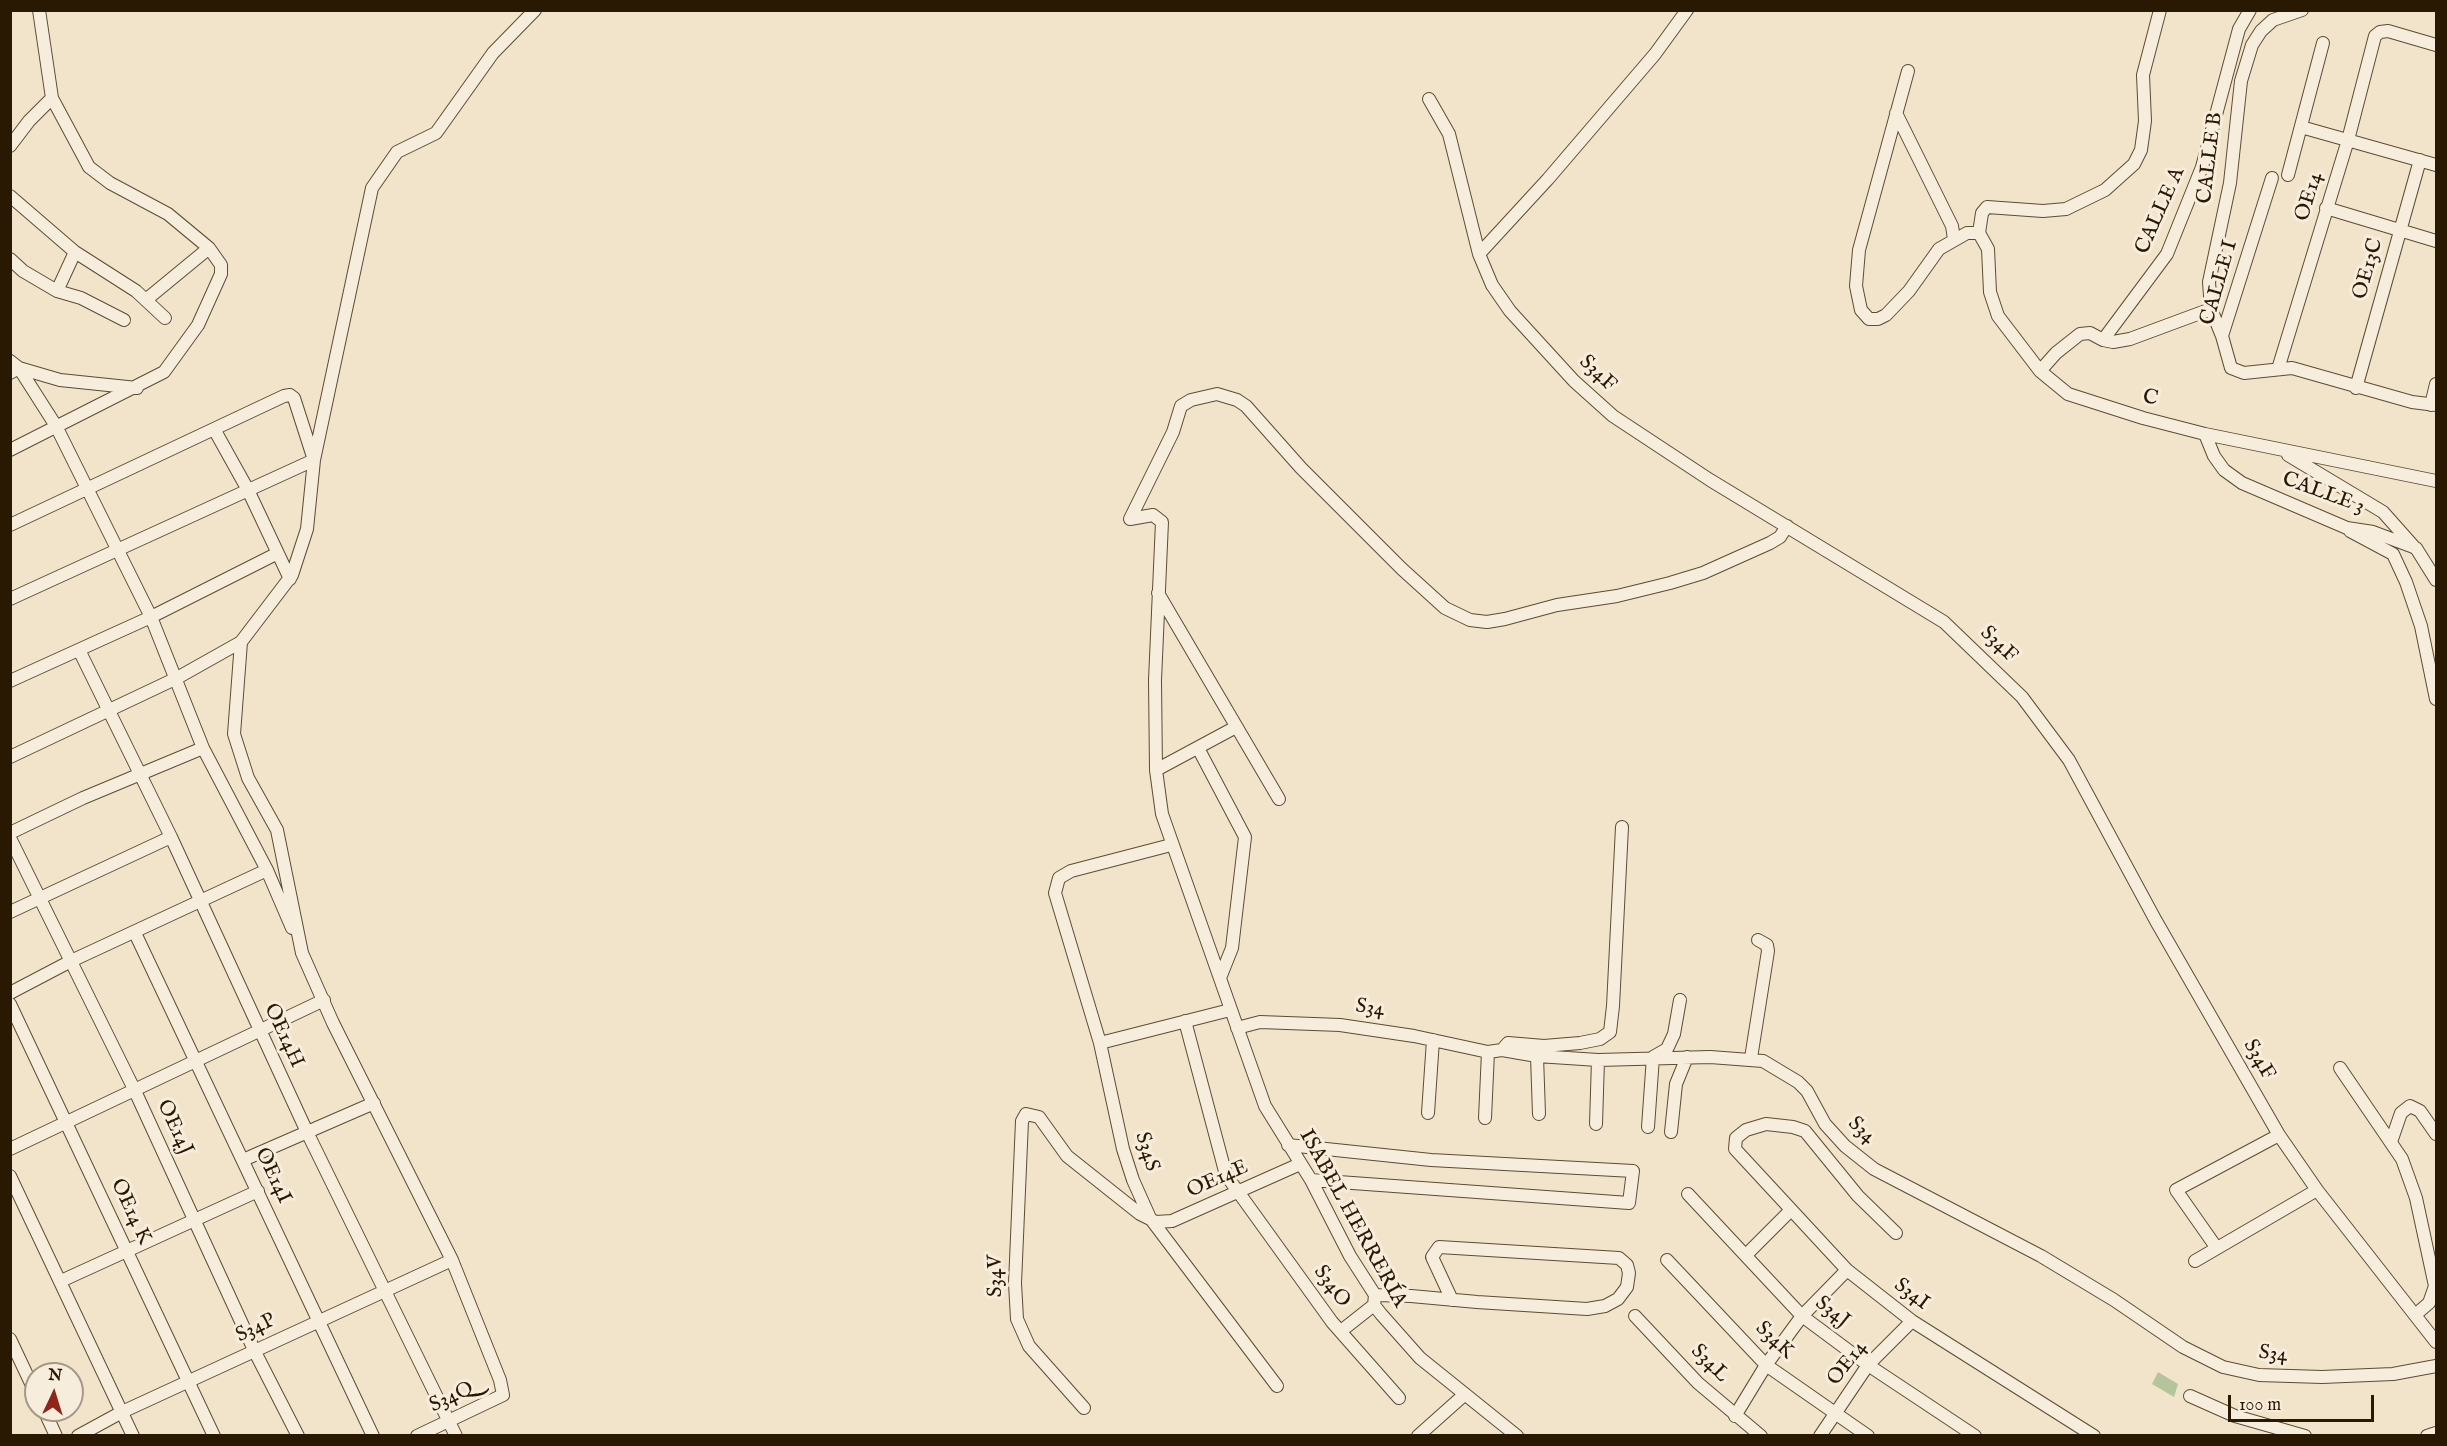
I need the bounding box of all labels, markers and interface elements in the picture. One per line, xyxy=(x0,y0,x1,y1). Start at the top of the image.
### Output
street label: CALLE B xyxy=(2193,111,2229,205)
street label: CALLE A xyxy=(2131,164,2191,258)
street label: OE14 xyxy=(2291,169,2329,225)
street label: OE13C xyxy=(2348,236,2390,302)
street label: CALLE I xyxy=(2196,238,2244,328)
street label: S34F xyxy=(1573,350,1621,398)
street label: C xyxy=(2139,385,2161,413)
street label: CALLE 3 xyxy=(2278,467,2368,521)
street label: S34F xyxy=(1974,621,2022,669)
street label: S34 xyxy=(1354,995,1386,1023)
street label: OE14H xyxy=(257,1000,309,1072)
street label: S34F xyxy=(2237,1035,2279,1085)
street label: OE14J xyxy=(150,1096,198,1160)
street label: S34 xyxy=(1842,1112,1880,1150)
street label: ISABEL HERRERÍA xyxy=(1293,1125,1411,1313)
street label: S34S xyxy=(1128,1129,1164,1175)
street label: OE14I xyxy=(248,1144,296,1208)
street label: OE14E xyxy=(1183,1155,1253,1205)
street label: OE14 K xyxy=(104,1175,156,1249)
street label: S34V xyxy=(984,1255,1010,1297)
street label: S34O xyxy=(1307,1261,1355,1313)
street label: S34I xyxy=(1888,1274,1934,1316)
street label: S34J xyxy=(1809,1292,1855,1334)
street label: S34P xyxy=(232,1309,280,1349)
street label: S34K xyxy=(1749,1317,1799,1365)
street label: OE14 xyxy=(1823,1337,1873,1391)
street label: S34L xyxy=(1685,1340,1733,1388)
street label: S34 xyxy=(2257,1341,2289,1369)
north arrow xyxy=(24,1362,84,1422)
text: N xyxy=(48,1366,63,1386)
street label: S34Q xyxy=(426,1377,478,1419)
scale bar xyxy=(2231,1383,2376,1421)
text: 100 m xyxy=(2239,1394,2281,1417)

